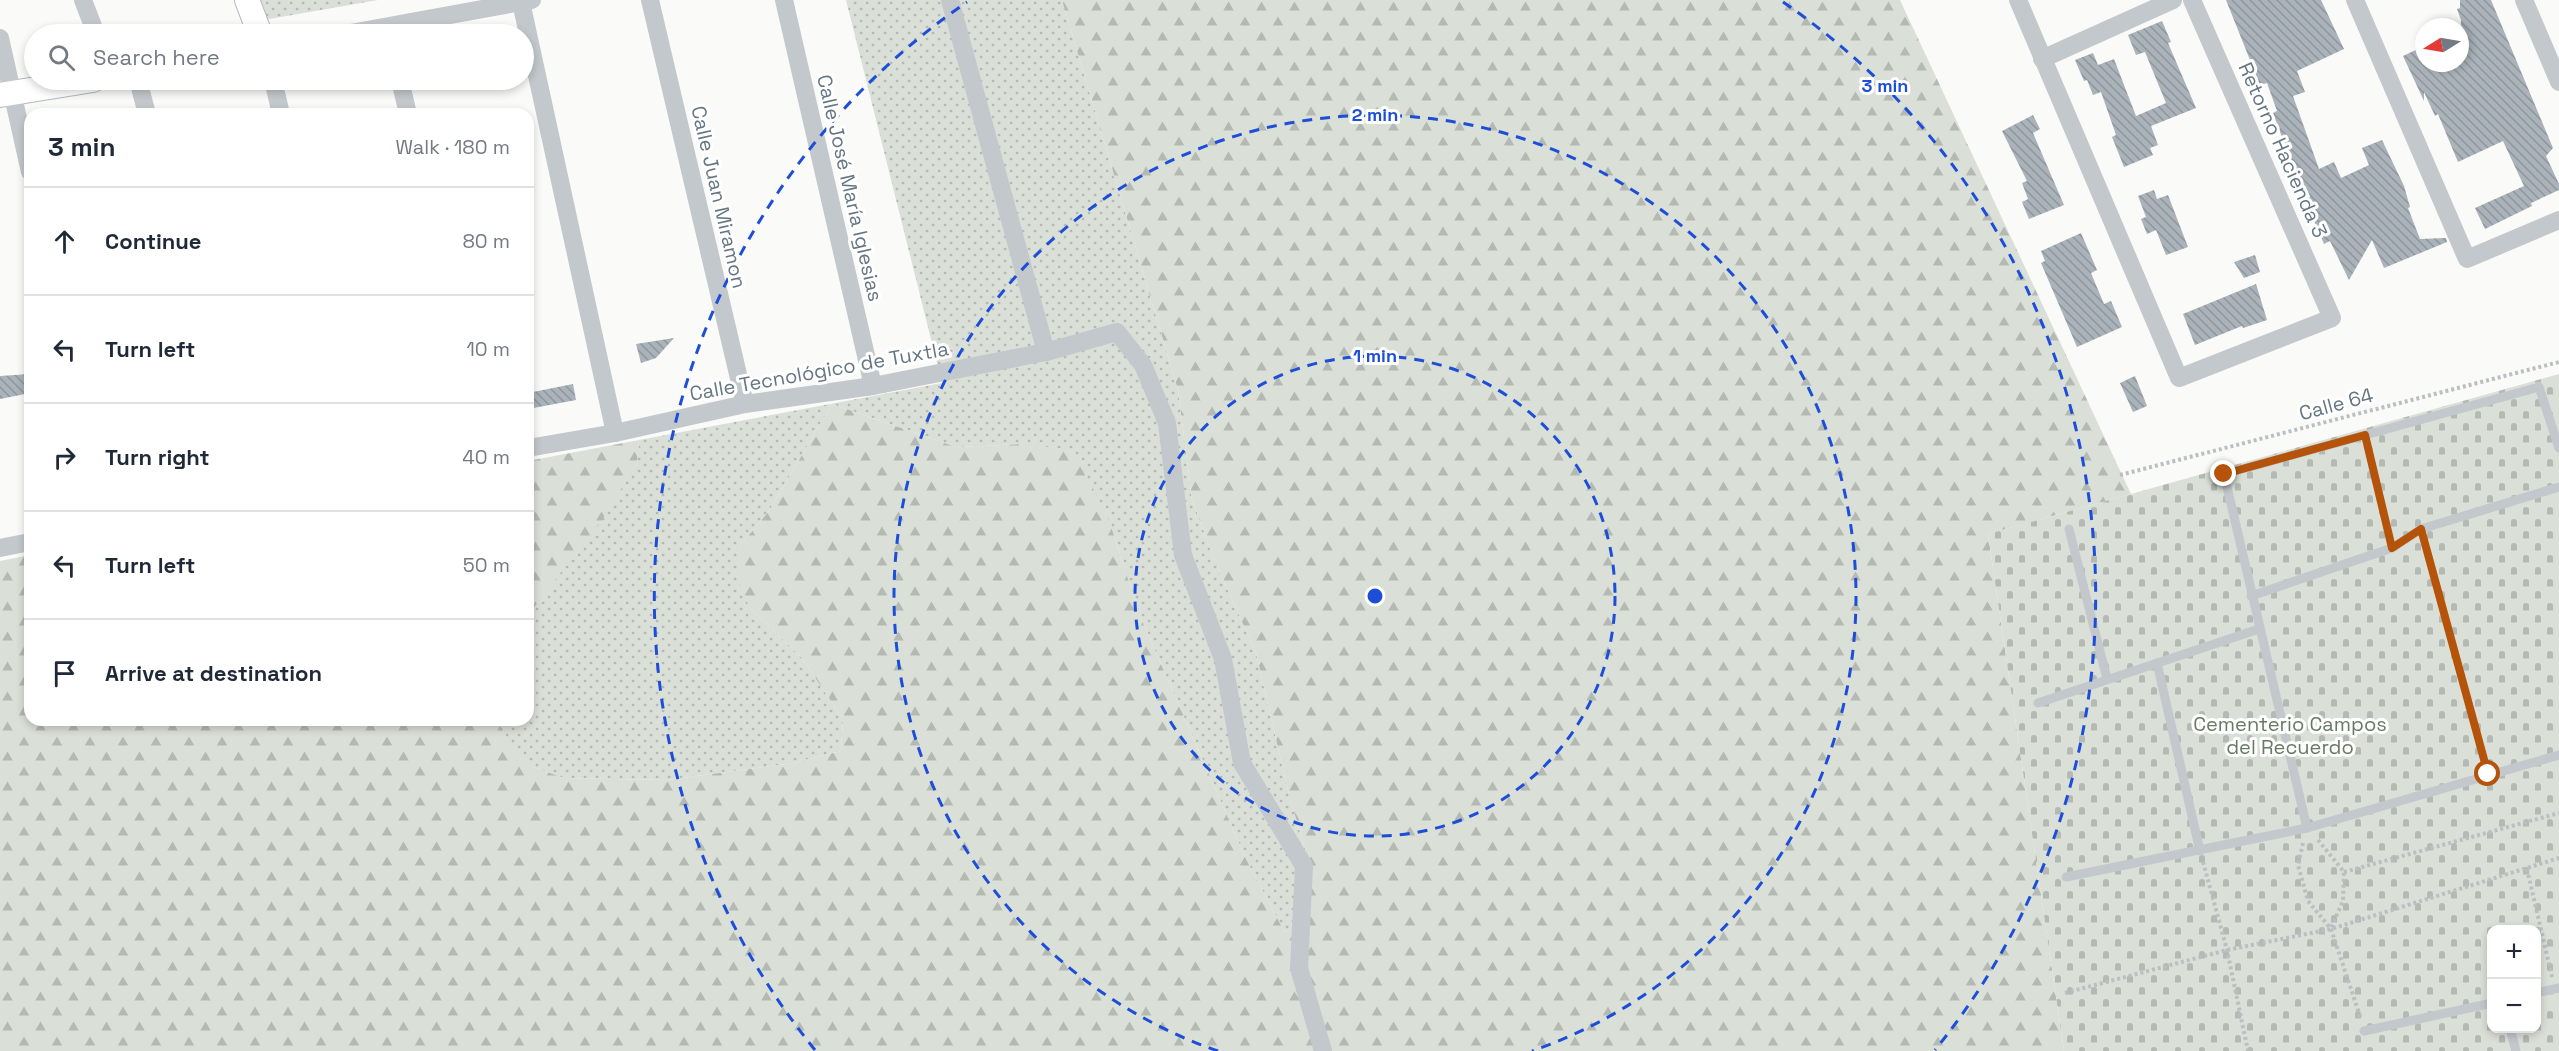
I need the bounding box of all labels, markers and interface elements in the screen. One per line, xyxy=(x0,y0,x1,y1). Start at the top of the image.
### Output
north arrow xyxy=(2415,18,2469,72)
search box xyxy=(24,24,534,90)
icon: search xyxy=(45,41,78,74)
text: Search here xyxy=(93,43,220,71)
street label: Retorno Hacienda 3 xyxy=(2233,58,2333,242)
street label: Calle José María Iglesias xyxy=(811,72,889,304)
text: 3 min xyxy=(1862,74,1908,97)
street label: Calle Juan Miramon xyxy=(685,103,753,291)
text: 2 min xyxy=(1352,103,1398,126)
text: 3 min xyxy=(48,130,116,164)
text: Walk · 180 m xyxy=(396,134,510,160)
icon: ahead xyxy=(48,225,81,258)
text: Continue xyxy=(105,227,201,255)
text: 80 m xyxy=(462,228,510,254)
icon: left xyxy=(48,333,81,366)
text: Turn left xyxy=(105,335,195,363)
street label: Calle Tecnológico de Tuxtla xyxy=(687,335,951,407)
text: 10 m xyxy=(466,336,510,362)
text: 1 min xyxy=(1353,344,1397,367)
street label: Calle 64 xyxy=(2296,382,2376,426)
icon: right xyxy=(48,441,81,474)
text: Turn right xyxy=(105,443,210,471)
text: 40 m xyxy=(462,444,510,470)
route end xyxy=(2210,460,2236,486)
icon: left xyxy=(48,549,81,582)
text: Turn left xyxy=(105,551,195,579)
text: 50 m xyxy=(463,552,510,578)
centre of rings xyxy=(1365,586,1385,606)
icon: arrive xyxy=(48,657,81,690)
text: Arrive at destination xyxy=(105,659,322,687)
park label: Cementerio Campos del Recuerdo xyxy=(2193,711,2387,760)
route start xyxy=(2474,760,2500,786)
map controls xyxy=(2487,925,2541,1033)
button: + xyxy=(2487,925,2541,979)
button: − xyxy=(2487,979,2541,1033)

